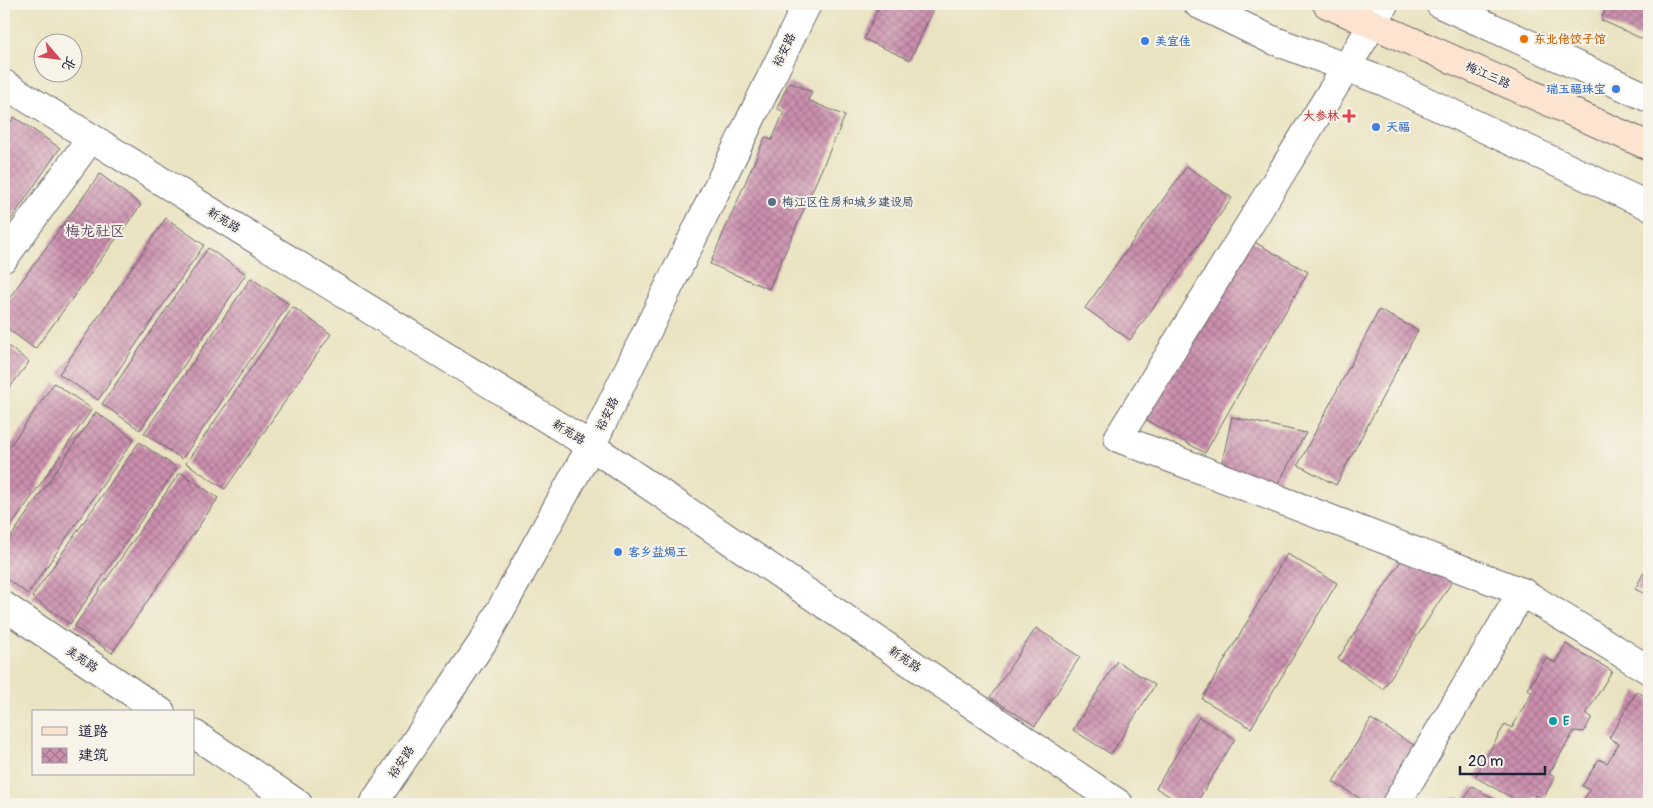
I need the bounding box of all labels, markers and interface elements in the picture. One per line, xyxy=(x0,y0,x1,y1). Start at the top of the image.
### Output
street label: 裕安路 xyxy=(770,31,799,70)
north arrow xyxy=(32,32,82,82)
place label: 东北佬饺子馆 xyxy=(1534,32,1606,47)
marker: 东北佬饺子馆 xyxy=(1518,33,1530,45)
place label: 美宜佳 xyxy=(1155,34,1191,49)
marker: 美宜佳 xyxy=(1139,35,1151,47)
text: 北 xyxy=(58,54,80,74)
street label: 梅江三路 xyxy=(1463,59,1513,92)
place label: 瑞玉福珠宝 xyxy=(1546,82,1606,97)
marker: 瑞玉福珠宝 xyxy=(1610,83,1622,95)
place label: 大参林 xyxy=(1303,109,1339,124)
marker: 大参林 xyxy=(1343,110,1355,122)
place label: 天福 xyxy=(1386,120,1410,135)
marker: 天福 xyxy=(1370,121,1382,133)
place label: 梅江区住房和城乡建设局 xyxy=(782,195,914,210)
marker: 梅江区住房和城乡建设局 xyxy=(766,196,778,208)
street label: 新苑路 xyxy=(204,205,243,236)
district label: 梅龙社区 xyxy=(65,222,125,241)
street label: 裕安路 xyxy=(593,395,622,434)
street label: 新苑路 xyxy=(549,417,588,448)
place label: 客乡盐焗王 xyxy=(628,545,688,560)
marker: 客乡盐焗王 xyxy=(612,546,624,558)
street label: 美苑路 xyxy=(63,643,101,676)
street label: 新苑路 xyxy=(886,643,924,676)
legend xyxy=(32,710,195,776)
place label: E xyxy=(1563,714,1570,729)
marker: E xyxy=(1547,715,1559,727)
text: 道路 xyxy=(78,722,108,741)
street label: 裕安路 xyxy=(385,743,418,781)
scale bar xyxy=(1460,743,1546,775)
text: 建筑 xyxy=(78,746,108,765)
text: 20 m xyxy=(1468,752,1503,771)

